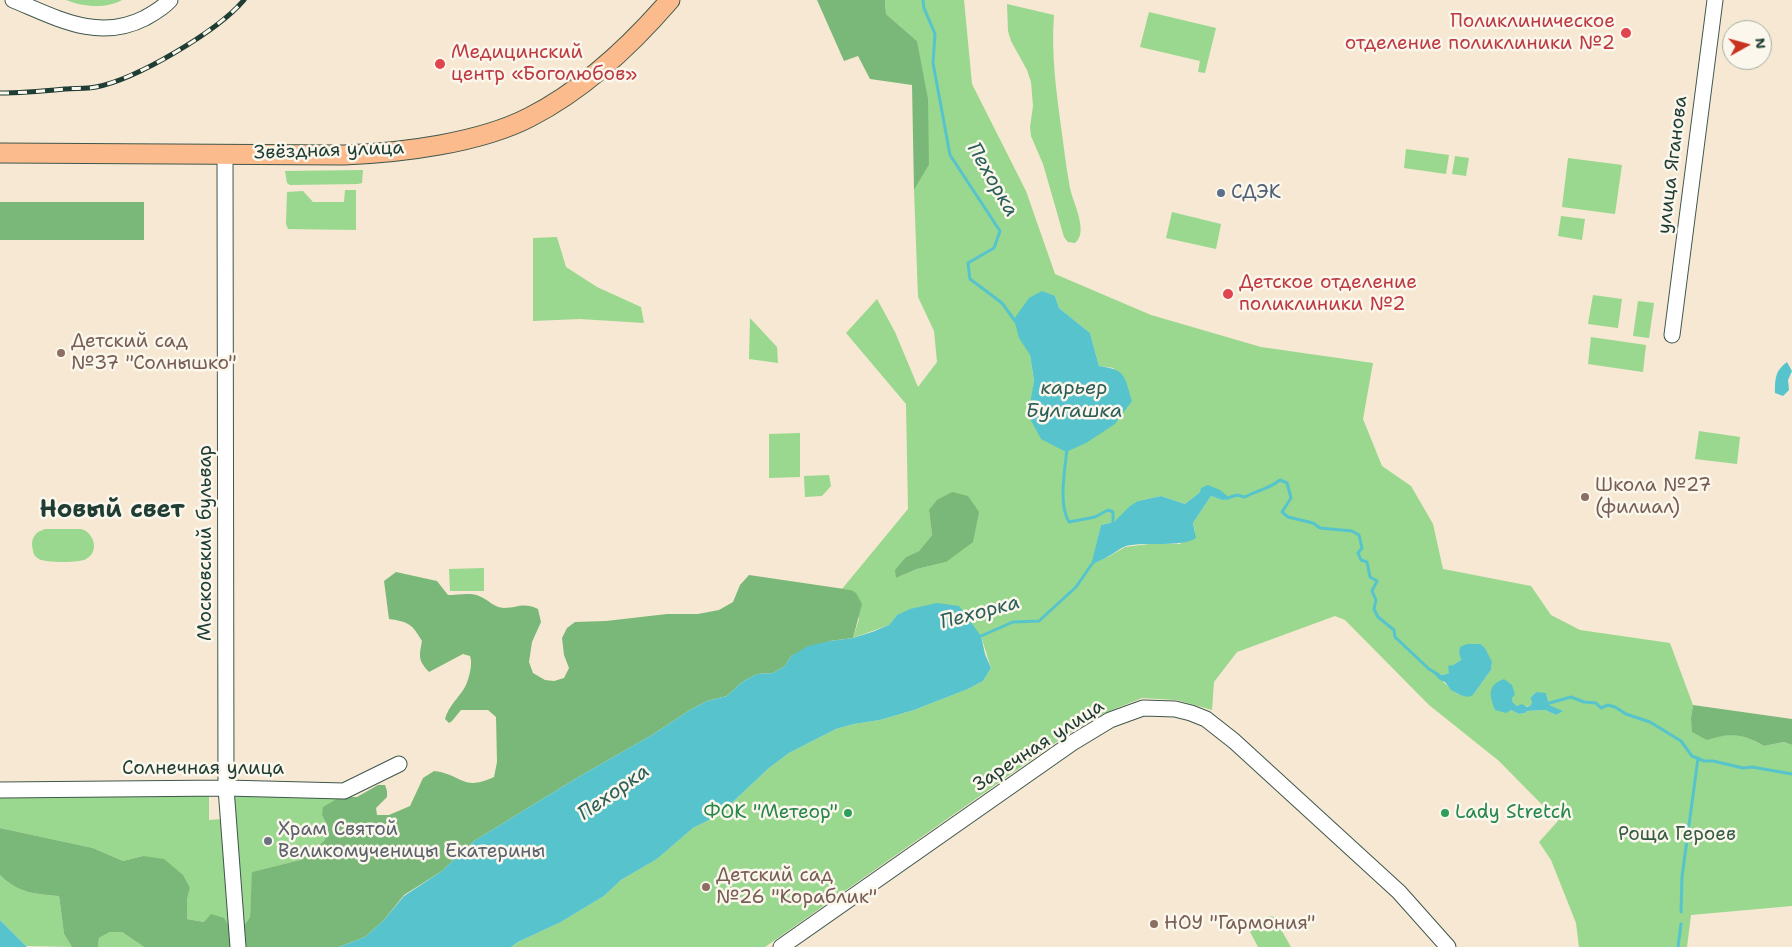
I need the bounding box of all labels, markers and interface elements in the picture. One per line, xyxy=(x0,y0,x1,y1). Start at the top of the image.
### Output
place label: Поликлиническое отделение поликлиники №2 xyxy=(1345,11,1615,55)
north arrow xyxy=(1722,20,1772,70)
marker: Поликлиническое отделение поликлиники №2 xyxy=(1619,26,1633,40)
text: N xyxy=(1751,37,1771,50)
place label: Медицинский центр «Боголюбов» xyxy=(451,42,637,86)
marker: Медицинский центр «Боголюбов» xyxy=(433,57,447,71)
street label: улица Яганова xyxy=(1653,95,1693,235)
street label: Звёздная улица xyxy=(253,137,405,165)
water label: Пехорка xyxy=(961,139,1023,221)
place label: СДЭК xyxy=(1231,182,1281,204)
marker: СДЭК xyxy=(1215,187,1227,199)
place label: Детское отделение поликлиники №2 xyxy=(1239,272,1417,316)
marker: Детское отделение поликлиники №2 xyxy=(1221,287,1235,301)
place label: Детский сад №37 "Солнышко" xyxy=(71,331,237,375)
marker: Детский сад №37 "Солнышко" xyxy=(55,347,67,359)
water label: карьер Булгашка xyxy=(1026,377,1122,424)
street label: Московский бульвар xyxy=(195,445,217,641)
place label: Школа №27 (филиал) xyxy=(1595,475,1711,519)
marker: Школа №27 (филиал) xyxy=(1579,491,1591,503)
district label: Новый свет xyxy=(39,497,185,525)
water label: Пехорка xyxy=(937,591,1023,635)
street label: Заречная улица xyxy=(969,695,1109,797)
street label: Солнечная улица xyxy=(122,758,284,780)
water label: Пехорка xyxy=(574,760,654,826)
place label: ФОК "Метеор" xyxy=(703,802,838,824)
place label: Lady Stretch xyxy=(1455,802,1572,824)
marker: ФОК "Метеор" xyxy=(842,807,854,819)
marker: Lady Stretch xyxy=(1439,807,1451,819)
place label: Храм Святой Великомученицы Екатерины xyxy=(278,819,545,863)
park label: Роща Героев xyxy=(1618,824,1736,846)
marker: Храм Святой Великомученицы Екатерины xyxy=(262,835,274,847)
place label: Детский сад №26 "Кораблик" xyxy=(716,865,877,909)
marker: Детский сад №26 "Кораблик" xyxy=(700,881,712,893)
place label: НОУ "Гармония" xyxy=(1164,913,1315,935)
marker: НОУ "Гармония" xyxy=(1148,918,1160,930)

